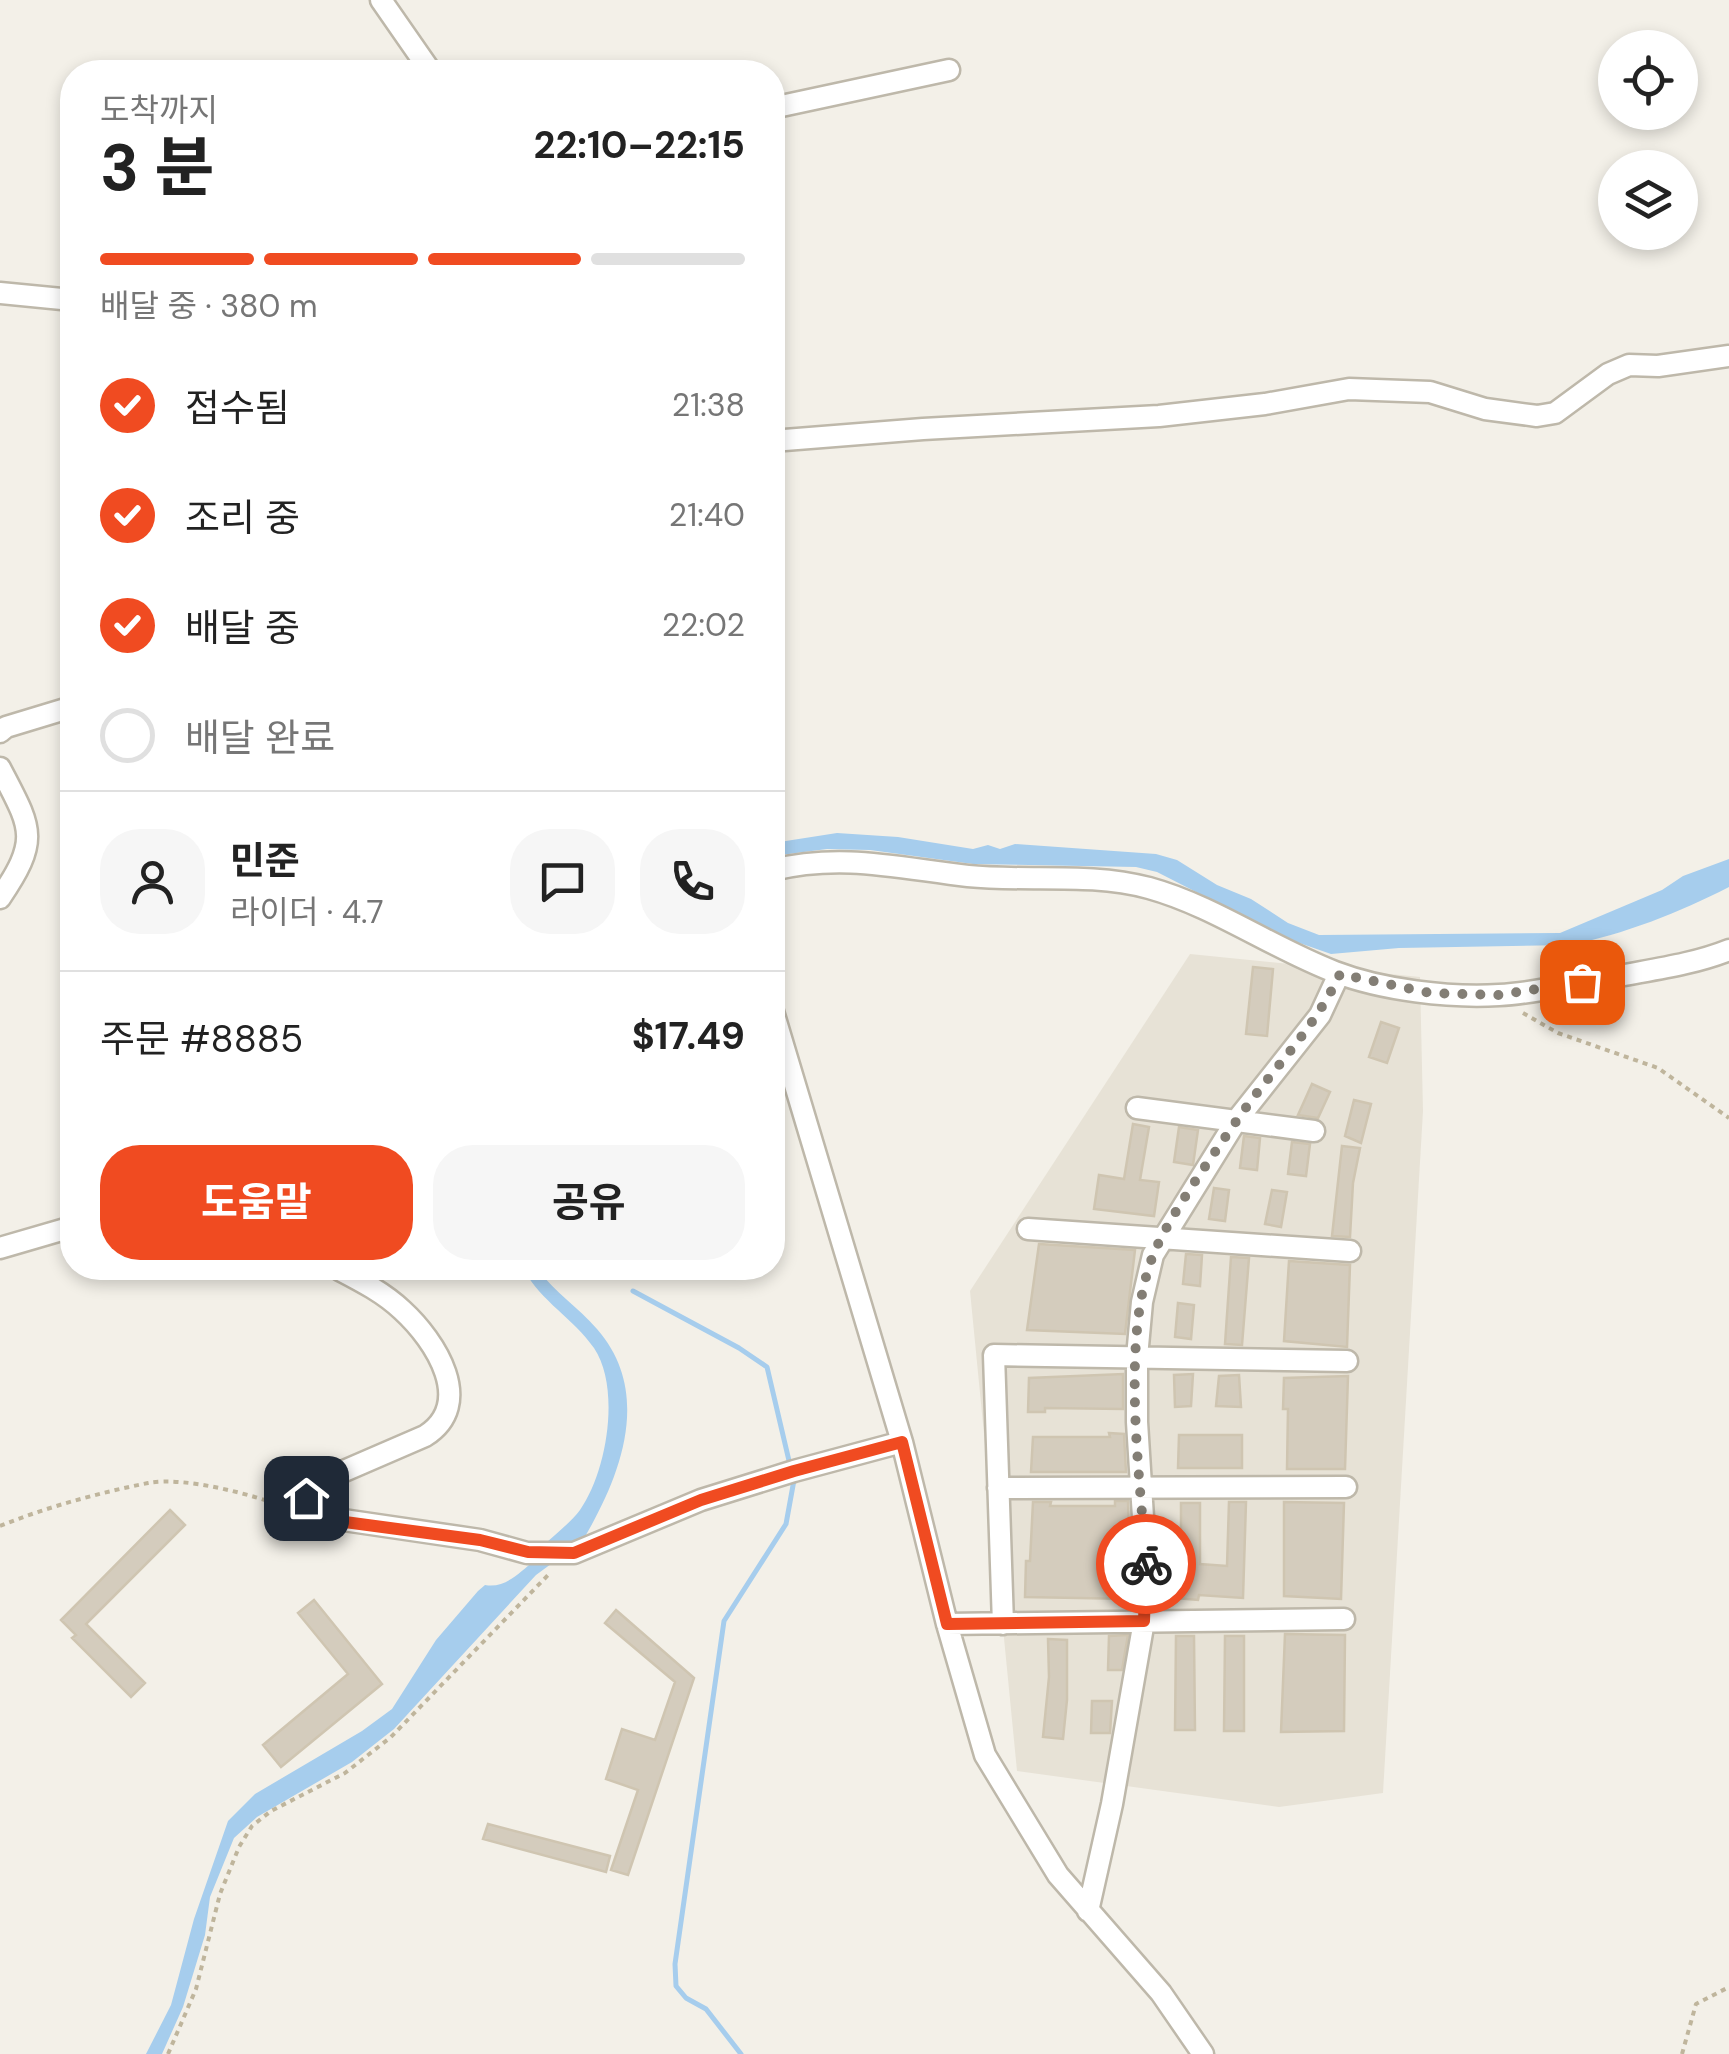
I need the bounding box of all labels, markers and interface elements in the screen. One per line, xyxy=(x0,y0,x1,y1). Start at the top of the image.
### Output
map controls xyxy=(1598,30,1698,250)
button: locate xyxy=(1598,30,1698,130)
text: 도착까지 xyxy=(100,89,218,131)
text: 22:10–22:15 xyxy=(533,120,745,170)
text: 3 분 xyxy=(100,126,214,210)
button: layers xyxy=(1598,150,1698,250)
text: 배달 중 · 380 m xyxy=(100,285,317,327)
icon: check xyxy=(100,378,155,433)
text: 접수됨 xyxy=(185,383,290,433)
text: 21:38 xyxy=(672,384,745,426)
icon: check xyxy=(100,488,155,543)
text: 조리 중 xyxy=(185,493,300,543)
text: 21:40 xyxy=(669,494,745,536)
icon: check xyxy=(100,598,155,653)
text: 배달 중 xyxy=(185,603,300,653)
text: 22:02 xyxy=(662,604,745,646)
text: 배달 완료 xyxy=(185,713,335,763)
button: person xyxy=(100,829,205,934)
button: chat xyxy=(510,829,615,934)
button: phone xyxy=(640,829,745,934)
text: 민준 xyxy=(230,836,300,886)
text: 라이더 · 4.7 xyxy=(230,891,384,933)
pin xyxy=(1540,940,1625,1025)
icon: bag xyxy=(1555,955,1610,1010)
text: $17.49 xyxy=(632,1011,745,1061)
text: 주문 #8885 xyxy=(100,1014,303,1064)
button: 도움말 xyxy=(100,1145,413,1260)
button: 공유 xyxy=(433,1145,745,1260)
pin xyxy=(264,1456,349,1541)
icon: home xyxy=(279,1471,334,1526)
courier xyxy=(1096,1514,1196,1614)
icon: bike xyxy=(1119,1537,1174,1592)

